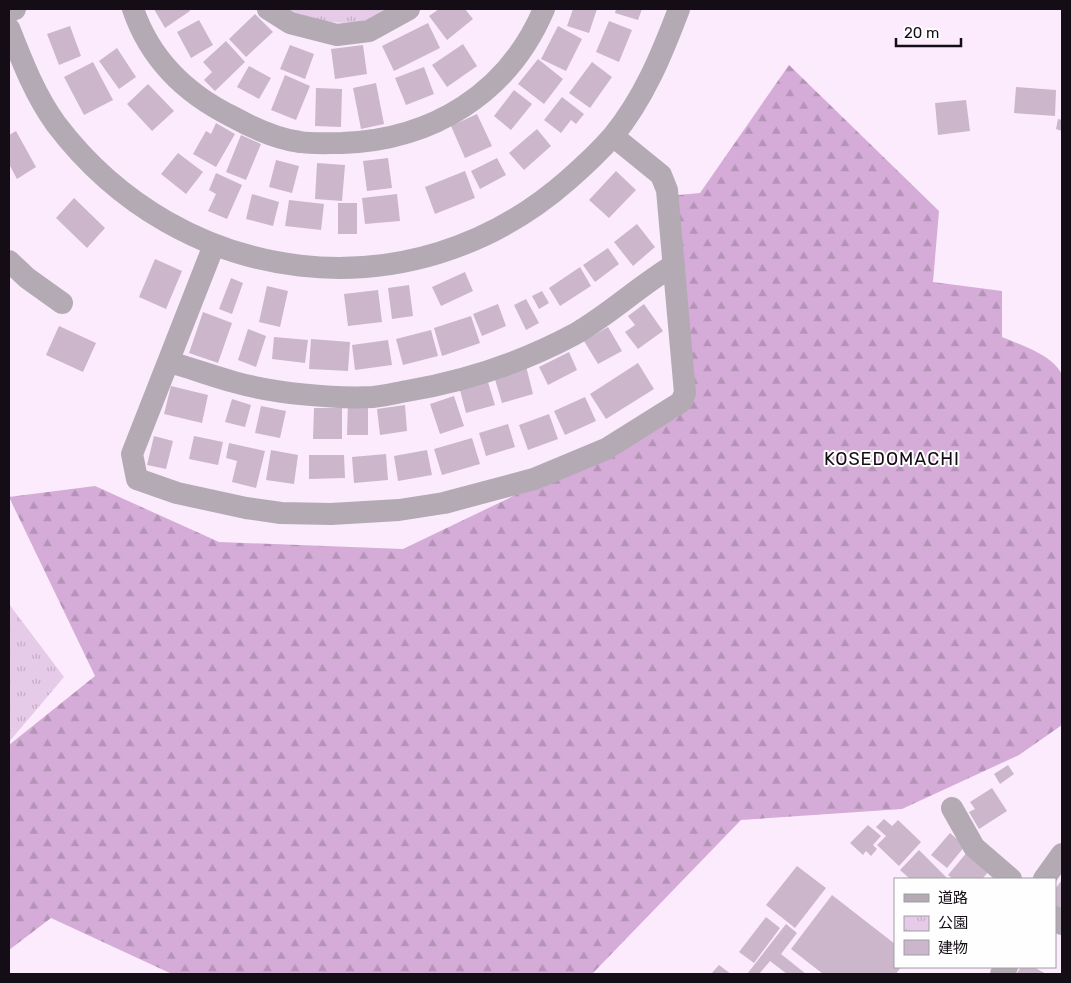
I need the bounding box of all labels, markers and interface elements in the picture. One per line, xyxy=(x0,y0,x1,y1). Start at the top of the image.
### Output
scale bar xyxy=(896,15,961,47)
text: 20 m xyxy=(904,24,939,42)
district label: KOSEDOMACHI xyxy=(824,448,960,470)
legend xyxy=(894,878,1056,968)
text: 道路 xyxy=(938,889,968,907)
text: 公園 xyxy=(938,914,968,932)
text: 建物 xyxy=(938,939,968,957)

